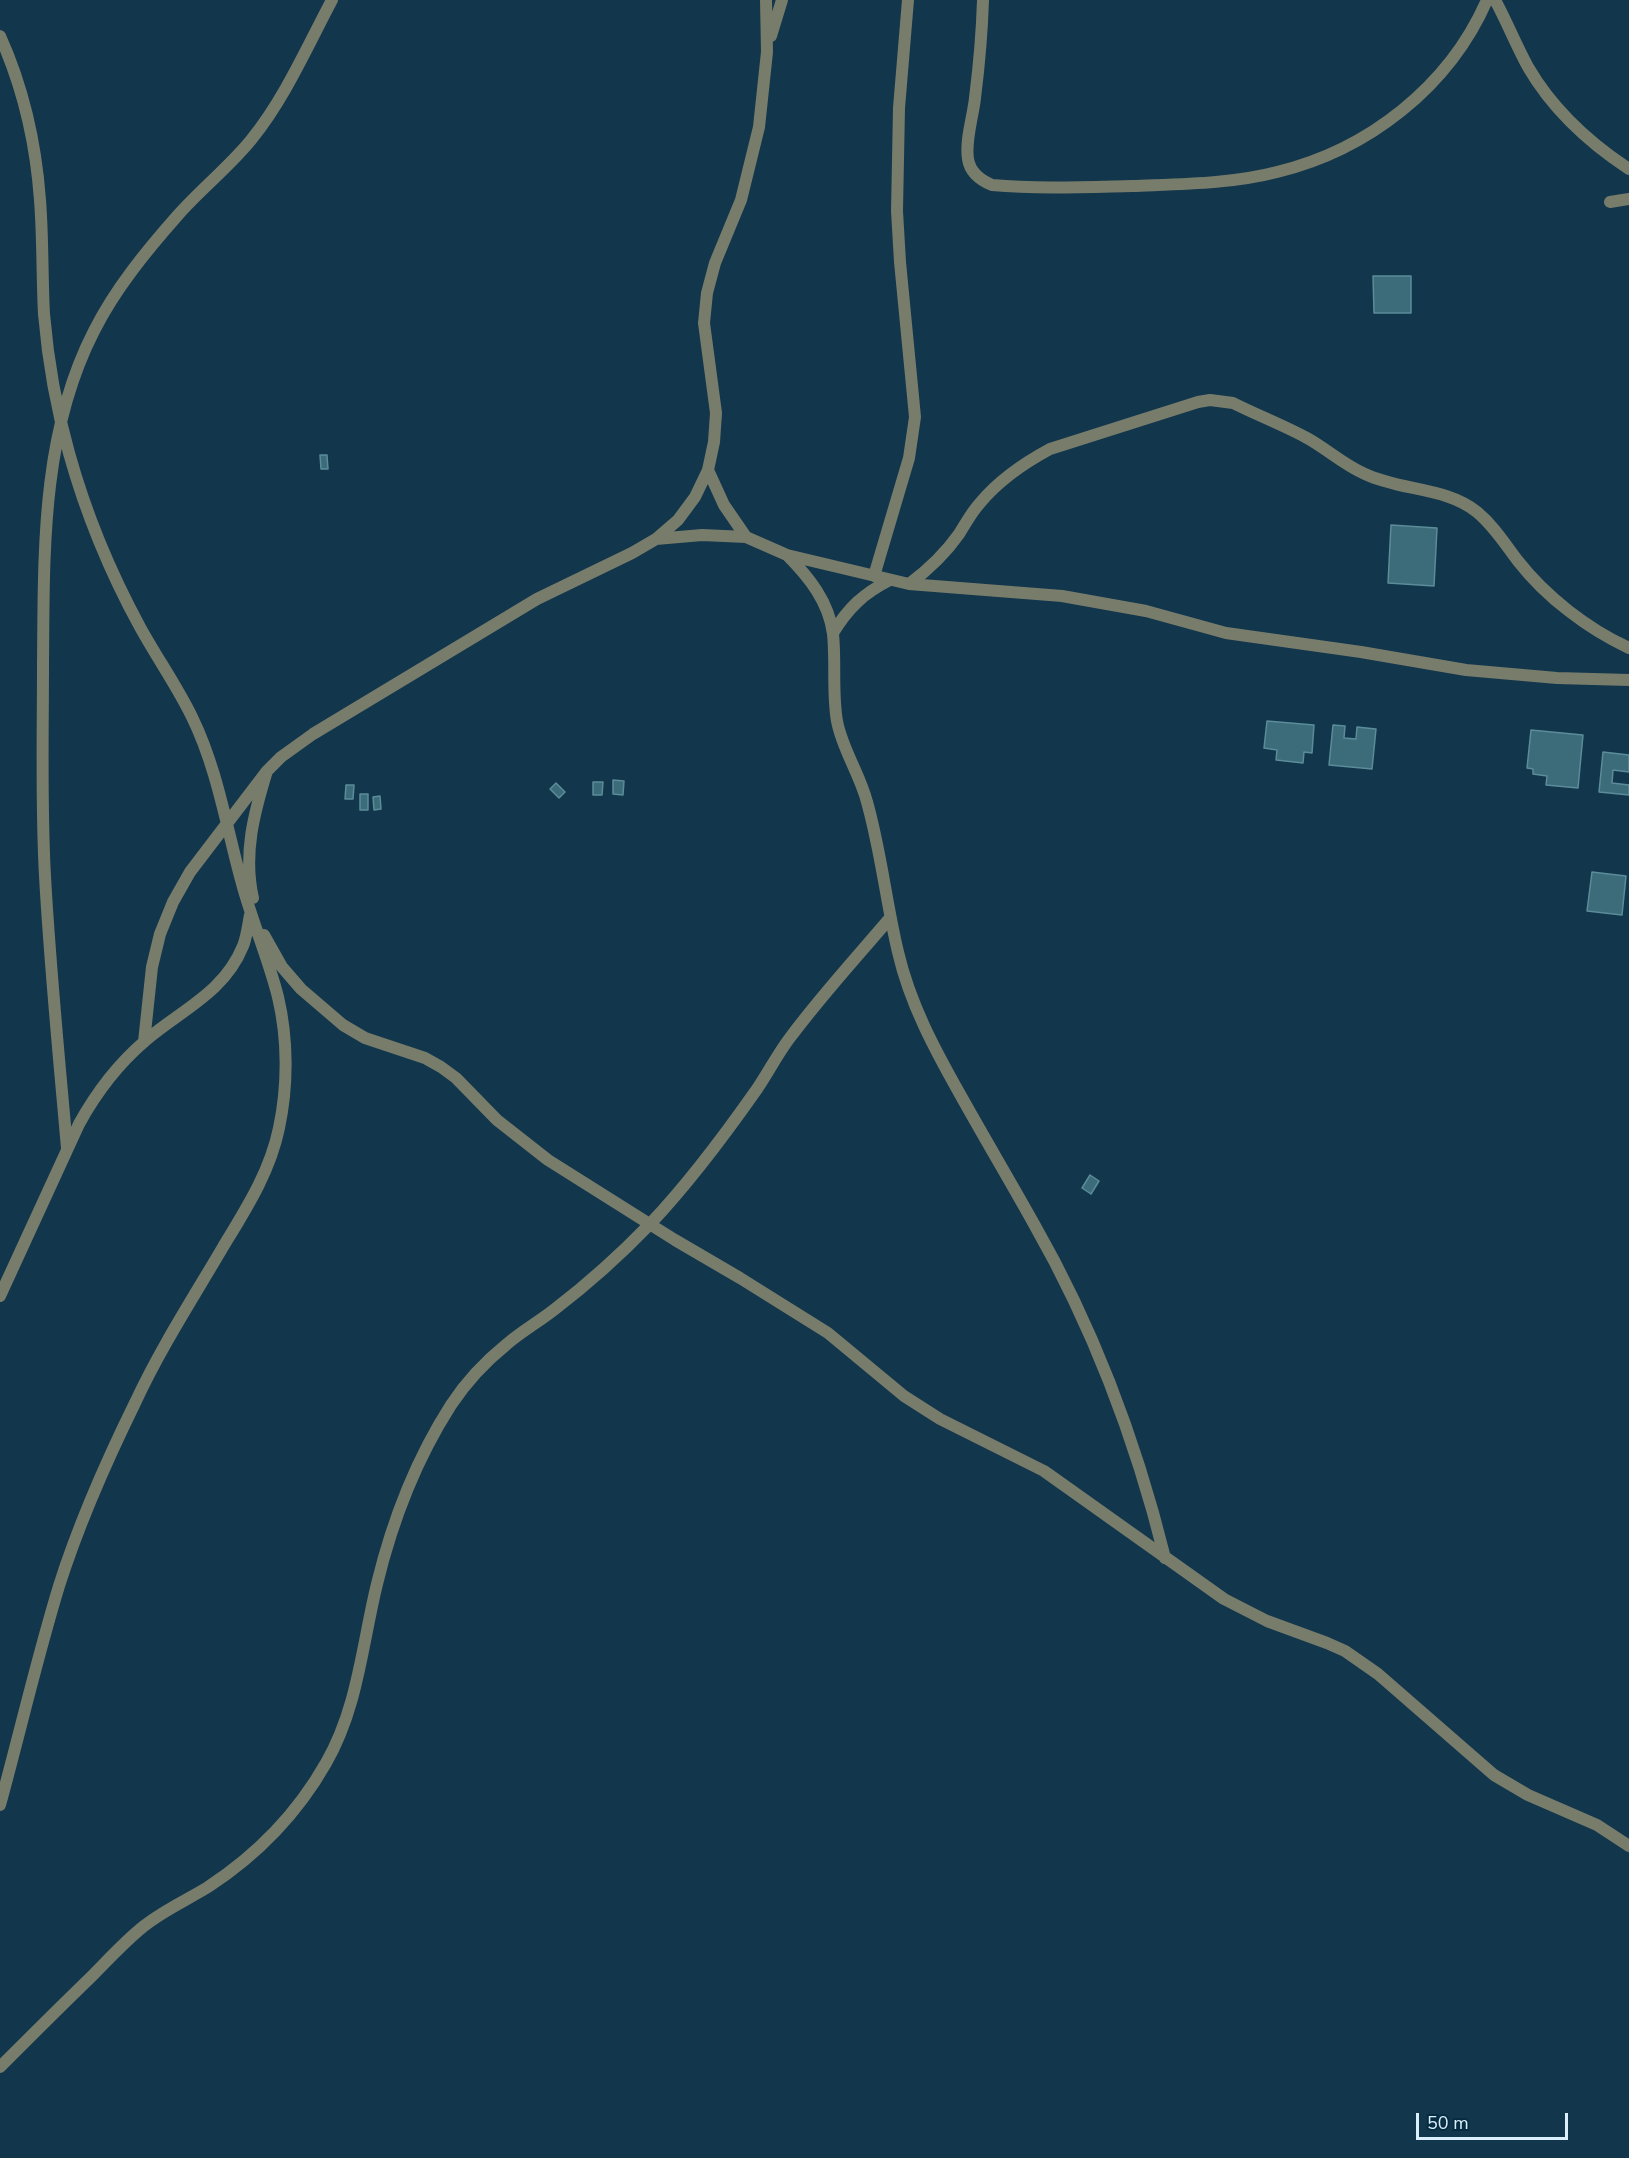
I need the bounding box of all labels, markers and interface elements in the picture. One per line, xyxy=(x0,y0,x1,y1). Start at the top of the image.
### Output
scale bar xyxy=(1419,2101,1570,2139)
text: 50 m xyxy=(1427,2111,1469,2135)

